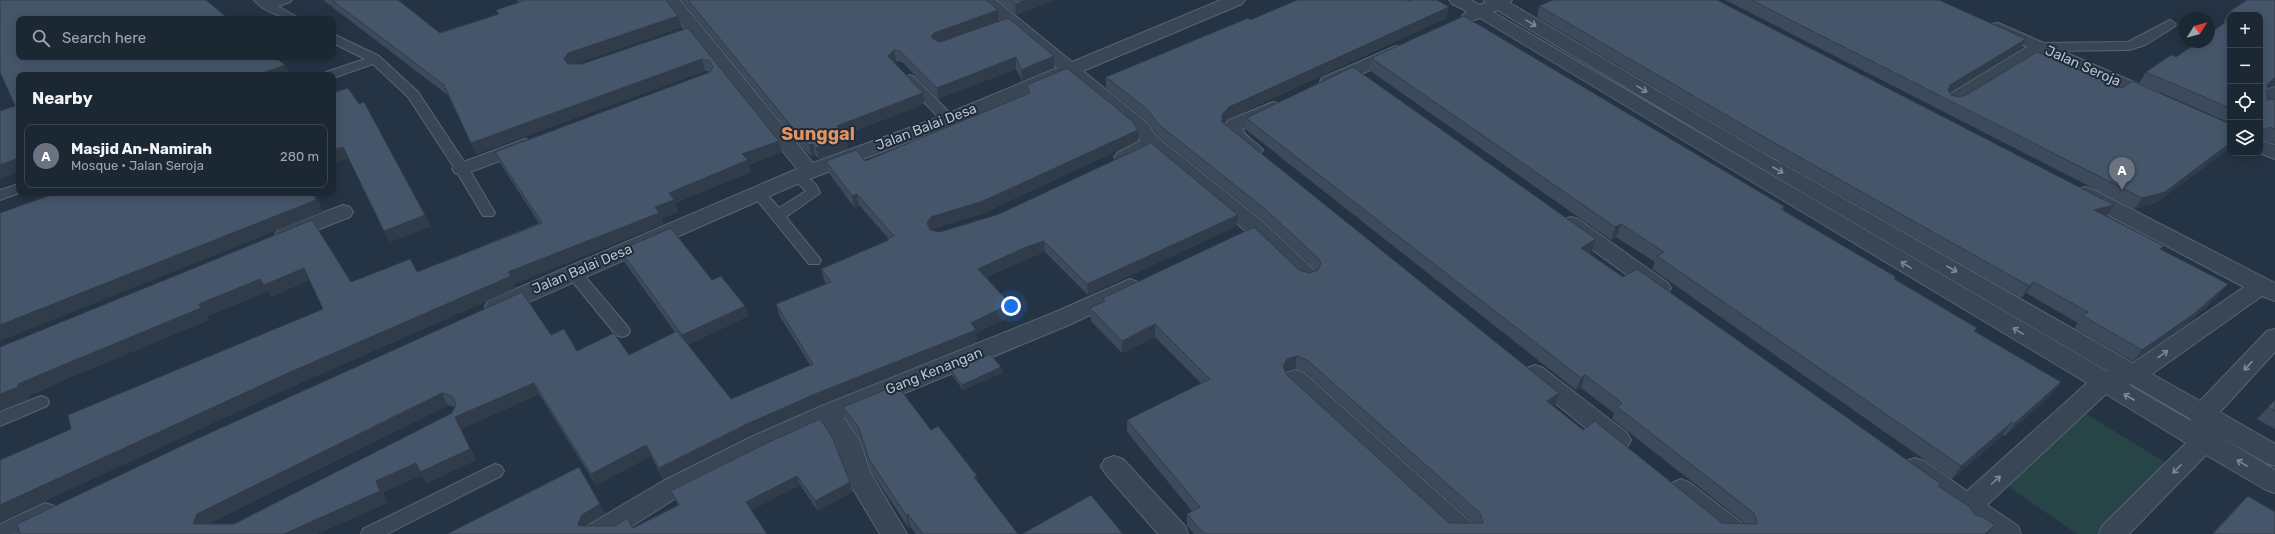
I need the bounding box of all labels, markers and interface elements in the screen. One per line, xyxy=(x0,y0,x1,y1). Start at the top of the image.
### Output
north arrow xyxy=(2179,12,2215,48)
map controls xyxy=(2227,12,2263,156)
button: + xyxy=(2227,12,2263,48)
search box xyxy=(16,16,336,60)
one-way arrow xyxy=(1525,19,1537,27)
icon: search xyxy=(30,27,52,49)
text: Search here xyxy=(62,29,146,47)
street label: Jalan Seroja xyxy=(2043,42,2123,90)
button: − xyxy=(2227,48,2263,84)
button: locate xyxy=(2227,84,2263,120)
one-way arrow xyxy=(1636,86,1648,94)
text: Nearby xyxy=(32,88,93,108)
street label: Jalan Balai Desa xyxy=(873,100,979,154)
button: layers xyxy=(2227,120,2263,156)
district label: Sunggal xyxy=(781,123,855,145)
text: Masjid An-Namirah xyxy=(71,140,212,158)
text: A xyxy=(41,149,51,164)
text: 280 m xyxy=(280,149,319,164)
pin: A xyxy=(2109,157,2135,190)
text: Mosque · Jalan Seroja xyxy=(71,158,204,173)
one-way arrow xyxy=(1772,167,1784,175)
street label: Jalan Balai Desa xyxy=(529,240,635,298)
one-way arrow xyxy=(1900,260,1912,268)
one-way arrow xyxy=(1946,266,1958,274)
your location xyxy=(1001,296,1021,316)
one-way arrow xyxy=(2012,327,2024,335)
street label: Gang Kenangan xyxy=(883,344,985,398)
one-way arrow xyxy=(2158,350,2169,358)
one-way arrow xyxy=(2244,361,2253,371)
one-way arrow xyxy=(2124,393,2136,401)
one-way arrow xyxy=(2236,459,2248,467)
one-way arrow xyxy=(2172,464,2182,474)
one-way arrow xyxy=(1991,475,2002,484)

